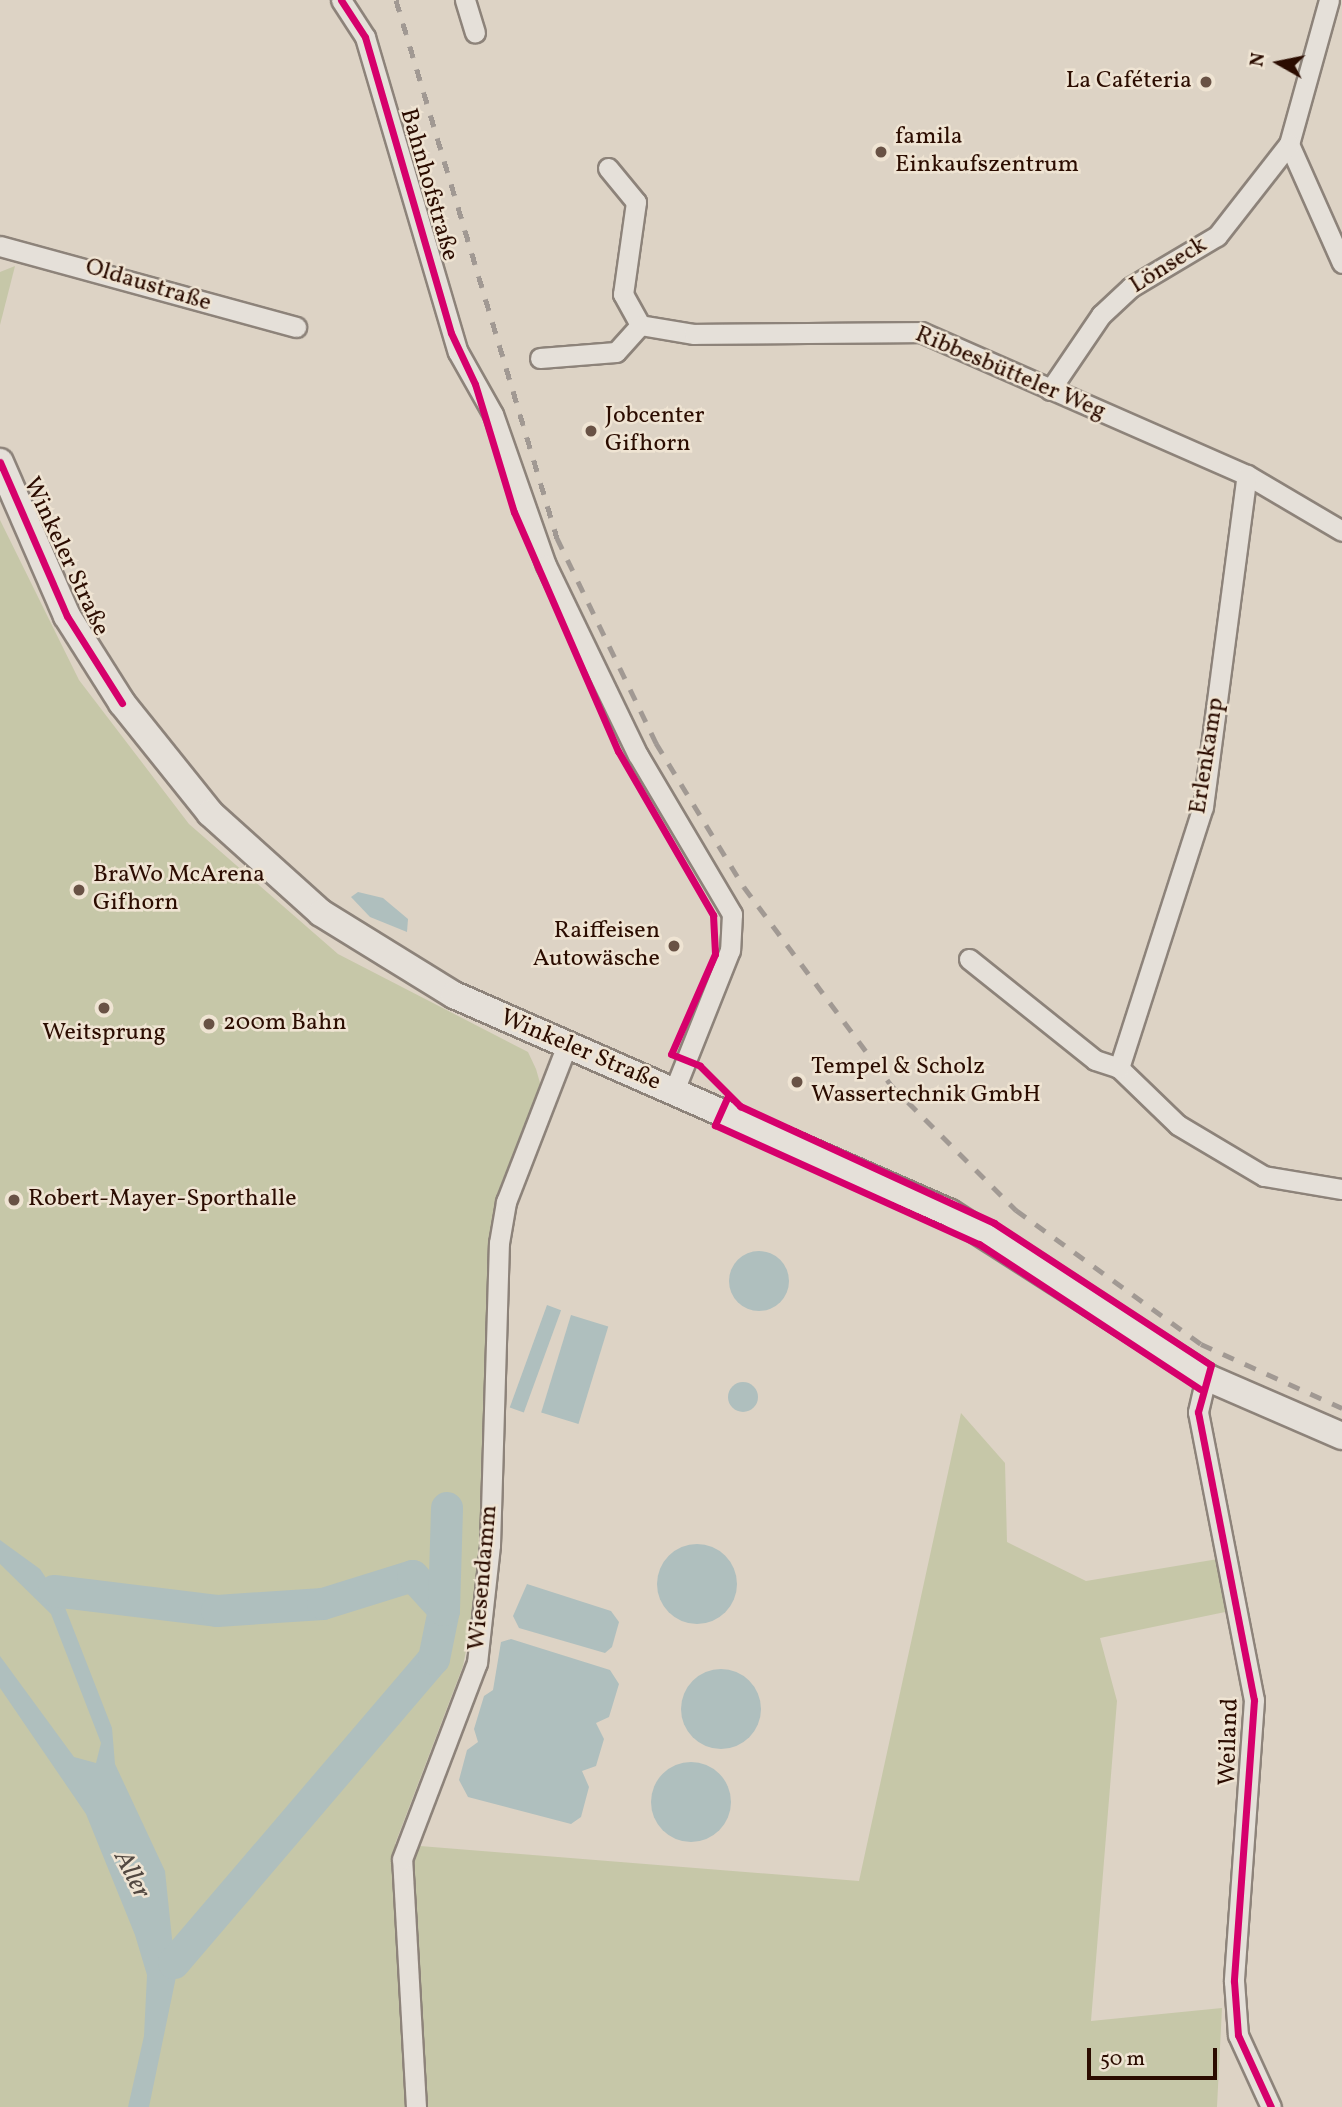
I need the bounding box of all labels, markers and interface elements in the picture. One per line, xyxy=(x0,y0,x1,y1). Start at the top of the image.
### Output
north arrow xyxy=(1244,28,1314,98)
text: N xyxy=(1244,51,1272,69)
place label: La Caféteria xyxy=(1066,68,1192,96)
marker: La Caféteria xyxy=(1198,74,1214,90)
street label: Bahnhofstraße xyxy=(392,105,464,265)
place label: famila Einkaufszentrum xyxy=(895,124,1079,180)
marker: famila Einkaufszentrum xyxy=(873,144,889,160)
street label: Lönseck xyxy=(1125,231,1213,301)
street label: Oldaustraße xyxy=(82,253,214,319)
street label: Ribbesbütteler Weg xyxy=(910,321,1110,427)
place label: Jobcenter Gifhorn xyxy=(605,403,705,459)
marker: Jobcenter Gifhorn xyxy=(583,423,599,439)
street label: Winkeler Straße xyxy=(16,473,114,641)
street label: Erlenkamp xyxy=(1185,696,1231,816)
place label: BraWo McArena Gifhorn xyxy=(93,862,265,918)
marker: BraWo McArena Gifhorn xyxy=(71,882,87,898)
place label: Raiffeisen Autowäsche xyxy=(533,918,660,974)
marker: Raiffeisen Autowäsche xyxy=(666,938,682,954)
marker: Weitsprung xyxy=(96,1000,112,1016)
street label: Winkeler Straße xyxy=(495,1004,665,1098)
place label: 200m Bahn xyxy=(223,1010,347,1038)
marker: 200m Bahn xyxy=(201,1016,217,1032)
place label: Weitsprung xyxy=(42,1020,166,1048)
place label: Tempel & Scholz Wassertechnik GmbH xyxy=(811,1054,1041,1110)
marker: Tempel & Scholz Wassertechnik GmbH xyxy=(789,1074,805,1090)
place label: Robert-Mayer-Sporthalle xyxy=(28,1186,297,1214)
marker: Robert-Mayer-Sporthalle xyxy=(6,1192,22,1208)
street label: Wiesendamm xyxy=(463,1504,505,1652)
street label: Weiland xyxy=(1214,1698,1246,1786)
water label: Aller xyxy=(106,1846,156,1904)
scale bar xyxy=(1090,2034,1220,2078)
text: 50 m xyxy=(1100,2045,1145,2074)

